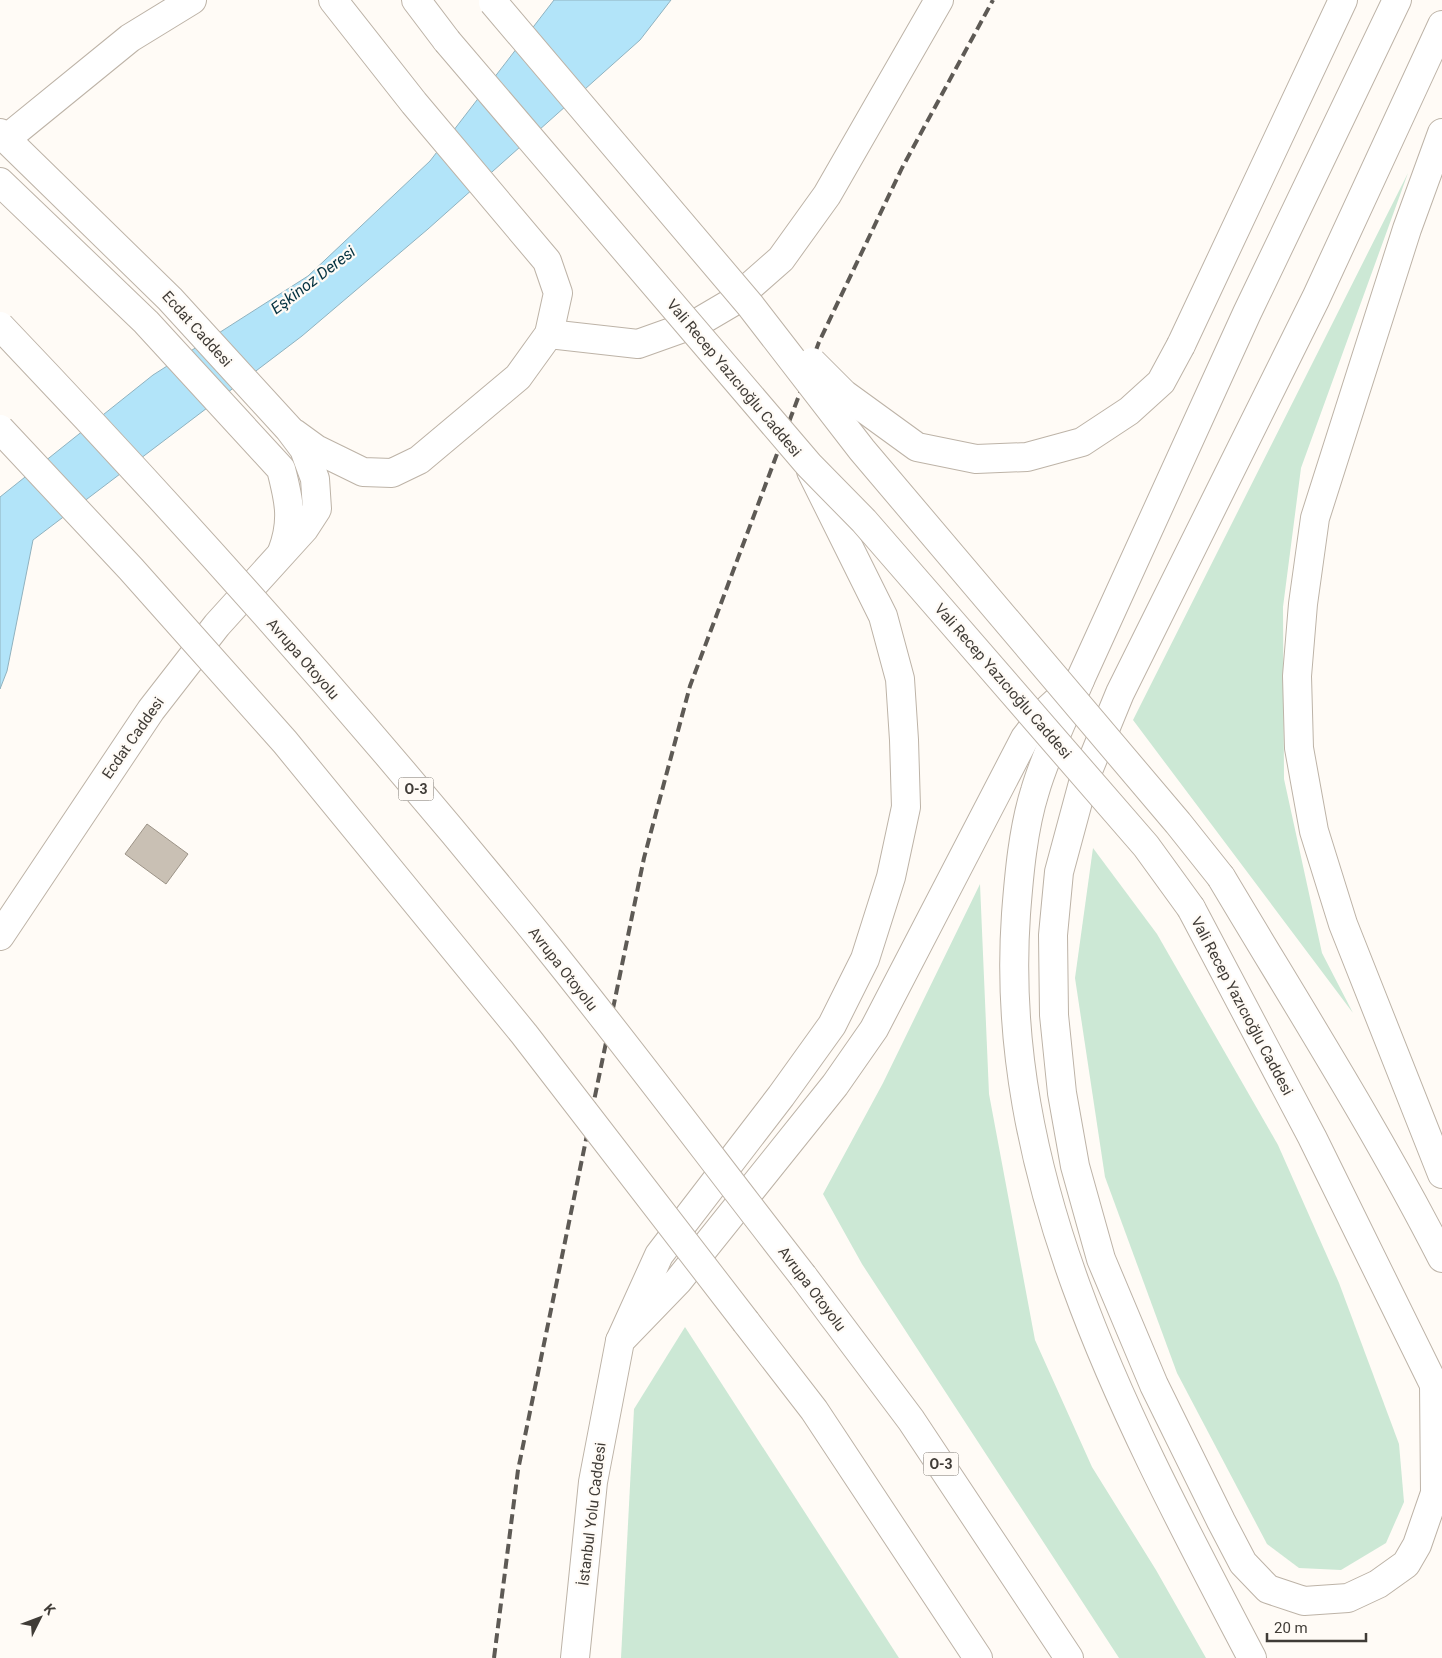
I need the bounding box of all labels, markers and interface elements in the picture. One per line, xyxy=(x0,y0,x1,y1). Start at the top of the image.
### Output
water label: Eşkinoz Deresi xyxy=(267,242,359,318)
street label: Ecdat Caddesi xyxy=(158,287,236,371)
street label: Vali Recep Yazıcıoğlu Caddesi xyxy=(663,296,805,460)
street label: Vali Recep Yazıcıoğlu Caddesi xyxy=(931,600,1075,762)
street label: Avrupa Otoyolu xyxy=(263,615,343,703)
street label: Ecdat Caddesi xyxy=(98,694,168,782)
road number: O-3 xyxy=(398,778,434,801)
street label: Vali Recep Yazıcıoğlu Caddesi xyxy=(1187,914,1297,1098)
street label: Avrupa Otoyolu xyxy=(525,924,601,1014)
street label: Avrupa Otoyolu xyxy=(774,1243,850,1335)
street label: İstanbul Yolu Caddesi xyxy=(574,1441,610,1587)
road number: O-3 xyxy=(924,1452,958,1476)
north arrow xyxy=(15,1593,65,1643)
text: K xyxy=(41,1601,59,1618)
scale bar xyxy=(1267,1610,1366,1642)
text: 20 m xyxy=(1274,1619,1308,1637)

